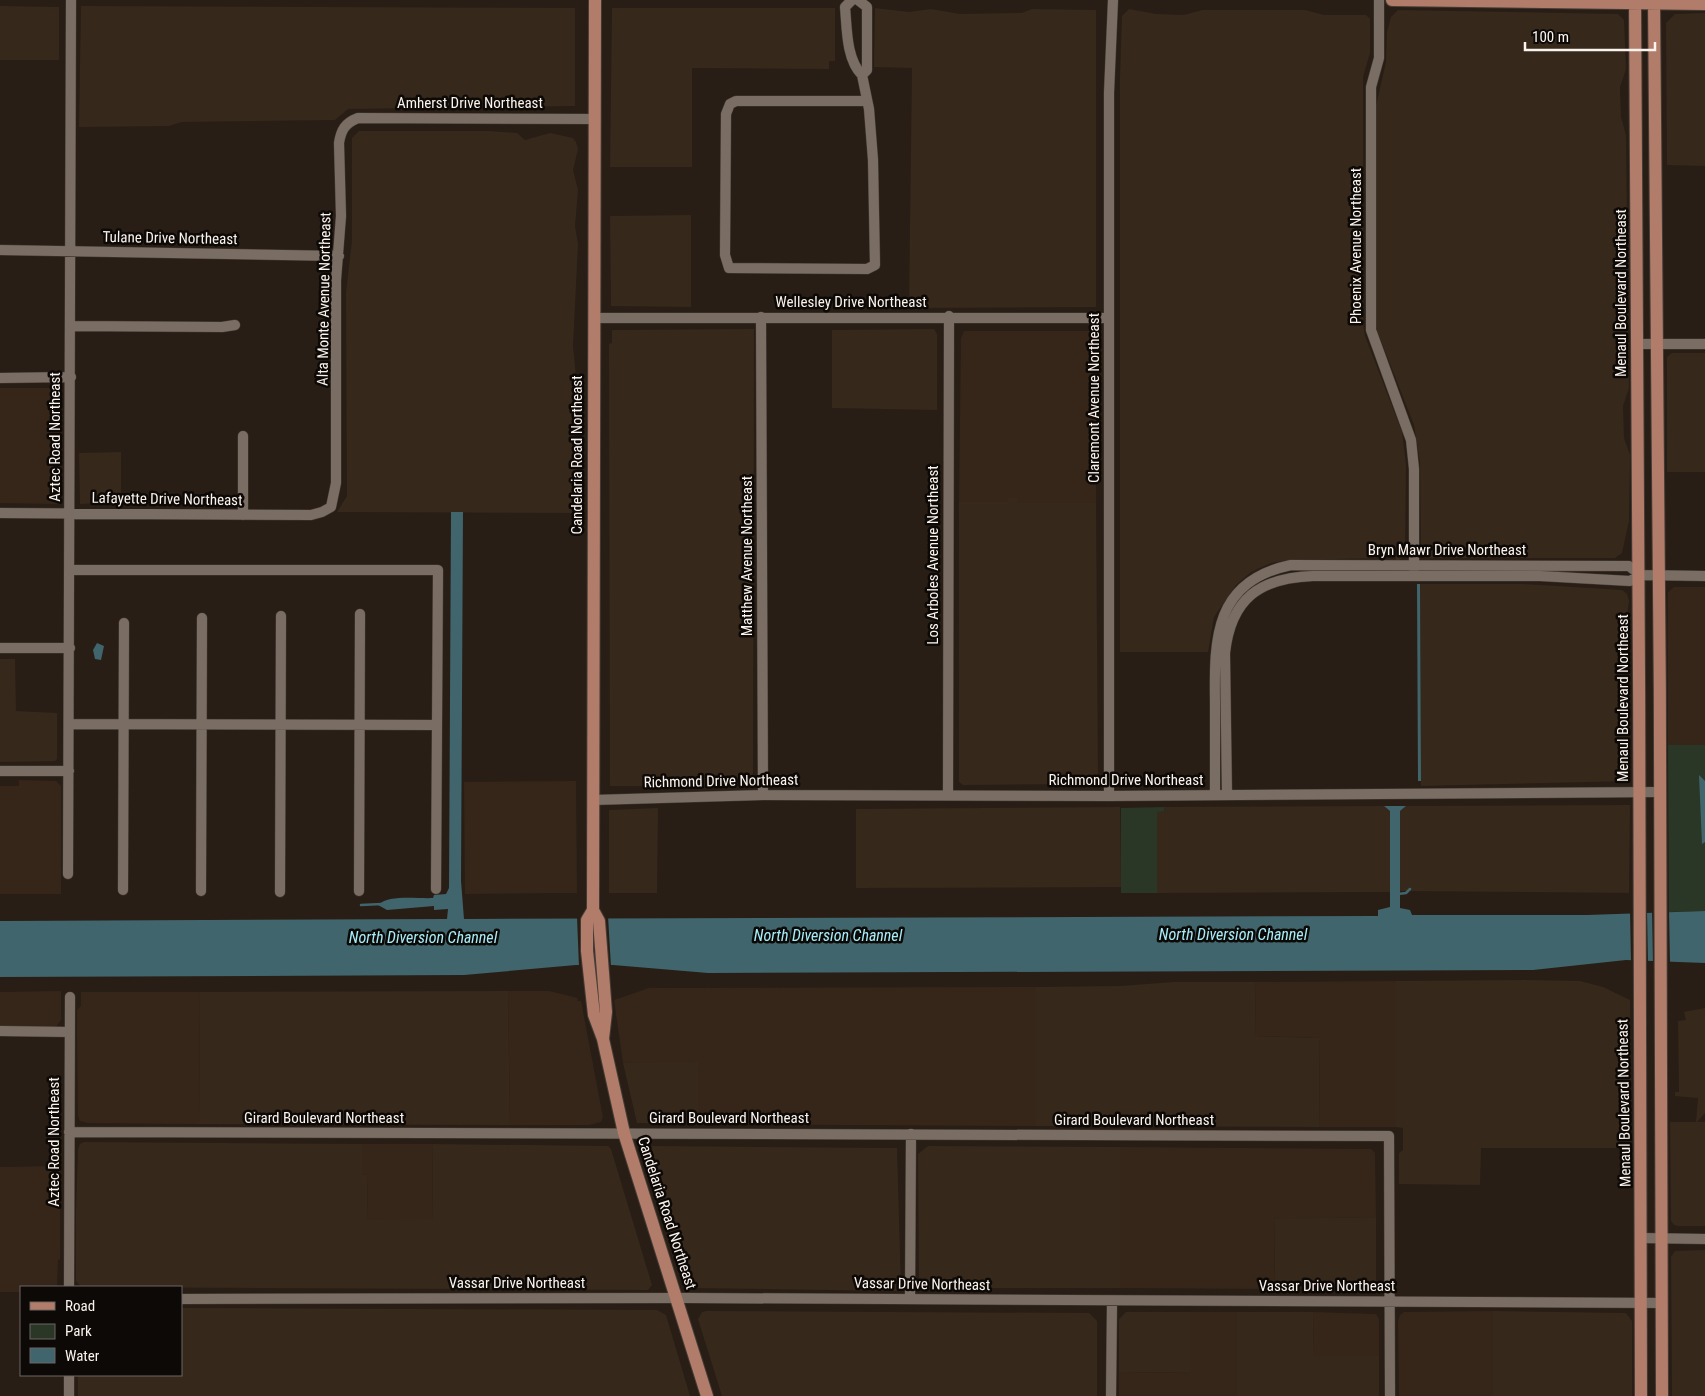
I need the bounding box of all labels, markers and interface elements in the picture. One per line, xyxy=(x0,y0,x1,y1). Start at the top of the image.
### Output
scale bar xyxy=(1525,20,1655,52)
text: 100 m xyxy=(1532,28,1569,46)
street label: Amherst Drive Northeast xyxy=(397,94,543,112)
street label: Phoenix Avenue Northeast xyxy=(1347,168,1365,324)
street label: Menaul Boulevard Northeast xyxy=(1612,209,1630,377)
street label: Alta Monte Avenue Northeast xyxy=(313,212,335,386)
street label: Tulane Drive Northeast xyxy=(102,228,238,248)
street label: Wellesley Drive Northeast xyxy=(775,293,927,311)
street label: Claremont Avenue Northeast xyxy=(1085,313,1103,483)
street label: Aztec Road Northeast xyxy=(46,372,64,502)
street label: Candelaria Road Northeast xyxy=(568,375,586,535)
street label: Los Arboles Avenue Northeast xyxy=(924,465,942,645)
street label: Matthew Avenue Northeast xyxy=(738,476,756,636)
street label: Lafayette Drive Northeast xyxy=(91,489,243,509)
street label: Bryn Mawr Drive Northeast xyxy=(1368,541,1526,559)
street label: Menaul Boulevard Northeast xyxy=(1614,614,1632,782)
street label: Richmond Drive Northeast xyxy=(643,771,799,791)
street label: Richmond Drive Northeast xyxy=(1049,771,1203,789)
water label: North Diversion Channel xyxy=(1159,925,1308,944)
water label: North Diversion Channel xyxy=(754,926,903,945)
water label: North Diversion Channel xyxy=(349,928,498,947)
street label: Menaul Boulevard Northeast xyxy=(1614,1019,1634,1187)
street label: Aztec Road Northeast xyxy=(45,1077,63,1207)
street label: Girard Boulevard Northeast xyxy=(244,1109,404,1127)
street label: Girard Boulevard Northeast xyxy=(649,1109,809,1127)
street label: Girard Boulevard Northeast xyxy=(1054,1111,1214,1129)
street label: Candelaria Road Northeast xyxy=(634,1135,700,1291)
street label: Vassar Drive Northeast xyxy=(449,1274,585,1292)
street label: Vassar Drive Northeast xyxy=(854,1274,990,1294)
street label: Vassar Drive Northeast xyxy=(1259,1277,1395,1295)
legend xyxy=(20,1286,182,1376)
text: Road xyxy=(65,1297,95,1315)
text: Park xyxy=(65,1322,92,1340)
text: Water xyxy=(65,1347,100,1365)

